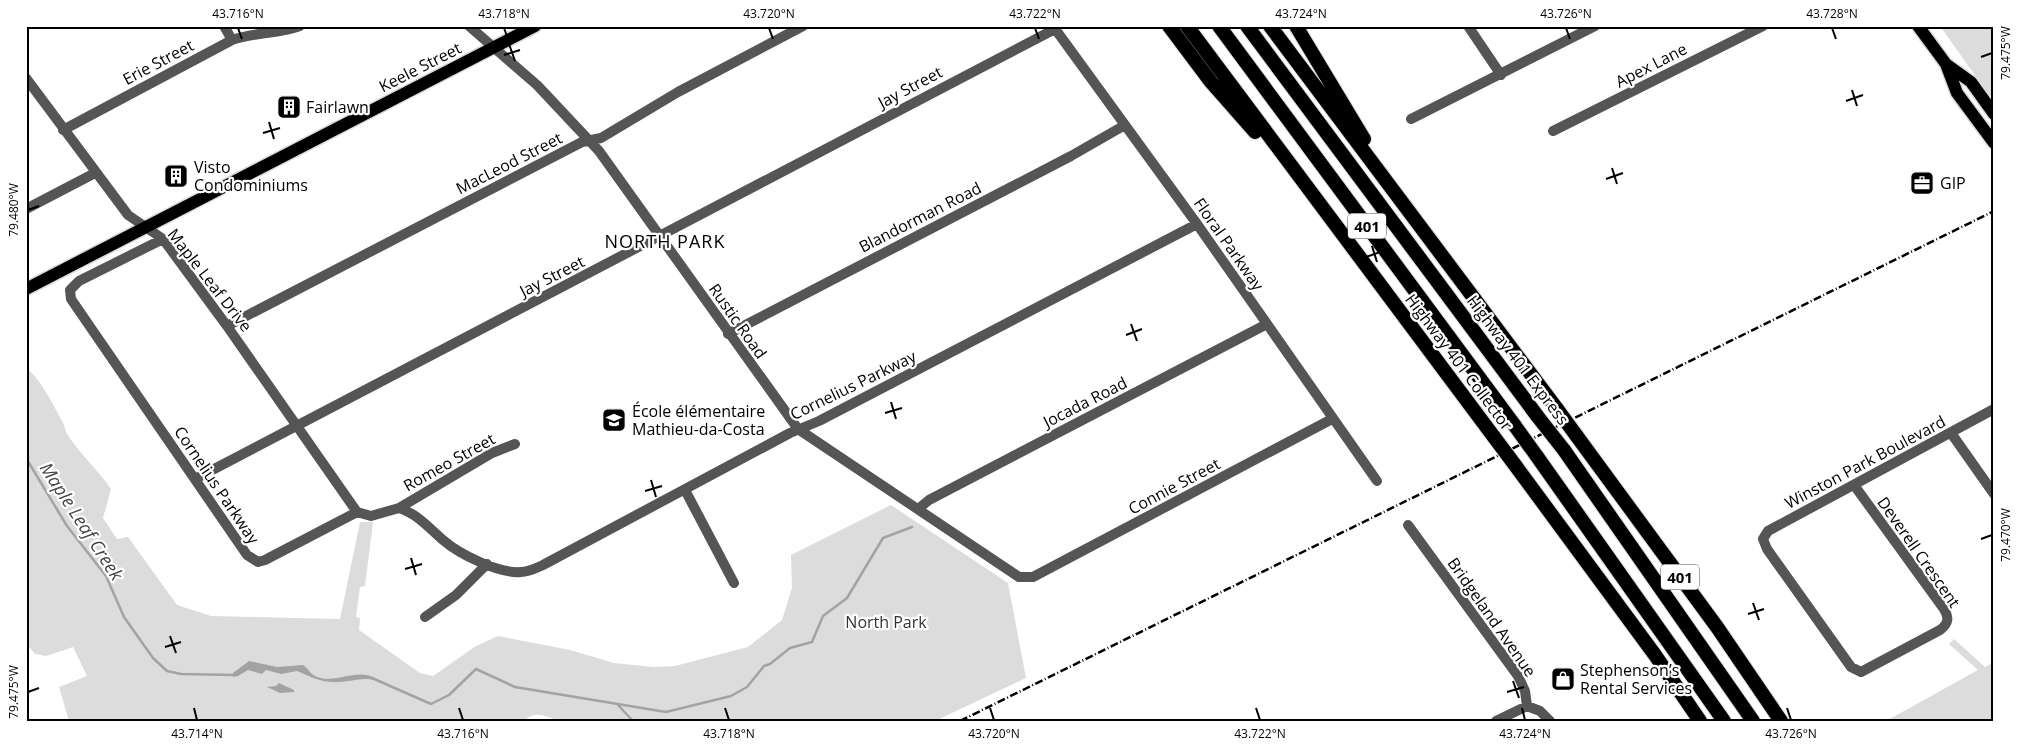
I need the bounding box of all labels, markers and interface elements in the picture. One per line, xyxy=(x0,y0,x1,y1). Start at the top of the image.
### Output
text: 43.716°N xyxy=(212,5,264,22)
text: 43.718°N xyxy=(478,5,530,22)
text: 43.720°N xyxy=(743,5,795,22)
text: 43.722°N xyxy=(1009,5,1061,22)
text: 43.724°N xyxy=(1275,5,1327,22)
text: 43.726°N xyxy=(1540,5,1592,22)
text: 43.728°N xyxy=(1806,5,1858,22)
text: 79.475°W xyxy=(1997,26,2014,80)
street label: Erie Street xyxy=(119,34,198,90)
street label: Keele Street xyxy=(375,37,465,97)
street label: Apex Lane xyxy=(1611,38,1691,92)
street label: Jay Street xyxy=(872,61,946,114)
building icon: Fairlawn xyxy=(276,94,302,120)
place label: Fairlawn xyxy=(306,96,369,118)
street label: MacLeod Street xyxy=(452,127,566,199)
place label: Visto Condominiums xyxy=(194,156,308,196)
building icon: Visto Condominiums xyxy=(163,163,189,189)
office icon: GIP xyxy=(1909,170,1935,196)
place label: GIP xyxy=(1940,172,1966,194)
street label: Blandorman Road xyxy=(855,177,985,257)
text: 79.480°W xyxy=(5,183,22,237)
street label: Floral Parkway xyxy=(1189,193,1270,295)
road number: 401 xyxy=(1348,214,1386,238)
street label: Maple Leaf Drive xyxy=(163,224,257,336)
district label: NORTH PARK xyxy=(605,229,725,253)
street label: Jay Street xyxy=(514,250,588,303)
street label: Rustic Road xyxy=(704,279,772,363)
street label: Highway 401 Collector xyxy=(1400,289,1518,435)
street label: Highway 401 Express xyxy=(1462,291,1574,429)
street label: Cornelius Parkway xyxy=(786,345,920,425)
street label: Jocada Road xyxy=(1037,371,1131,433)
place label: École élémentaire Mathieu-da-Costa xyxy=(632,400,765,440)
school or university icon: École élémentaire Mathieu-da-Costa xyxy=(601,407,627,433)
street label: Winston Park Boulevard xyxy=(1781,410,1949,514)
street label: Cornelius Parkway xyxy=(169,422,265,549)
street label: Romeo Street xyxy=(399,428,499,496)
street label: Connie Street xyxy=(1124,452,1224,519)
water label: Maple Leaf Creek xyxy=(35,457,130,586)
street label: Deverell Crescent xyxy=(1873,492,1966,612)
text: 79.470°W xyxy=(1997,508,2014,562)
street label: Bridgeland Avenue xyxy=(1443,553,1541,681)
road number: 401 xyxy=(1661,564,1699,590)
park label: North Park xyxy=(845,611,927,633)
place label: Stephenson’s Rental Services xyxy=(1580,659,1692,699)
text: 79.475°W xyxy=(5,665,22,719)
shop icon: Stephenson’s Rental Services xyxy=(1550,666,1576,692)
text: 43.714°N xyxy=(171,725,223,742)
text: 43.716°N xyxy=(437,725,489,742)
text: 43.718°N xyxy=(703,725,755,742)
text: 43.720°N xyxy=(968,725,1020,742)
text: 43.722°N xyxy=(1234,725,1286,742)
text: 43.724°N xyxy=(1499,725,1551,742)
text: 43.726°N xyxy=(1765,725,1817,742)

